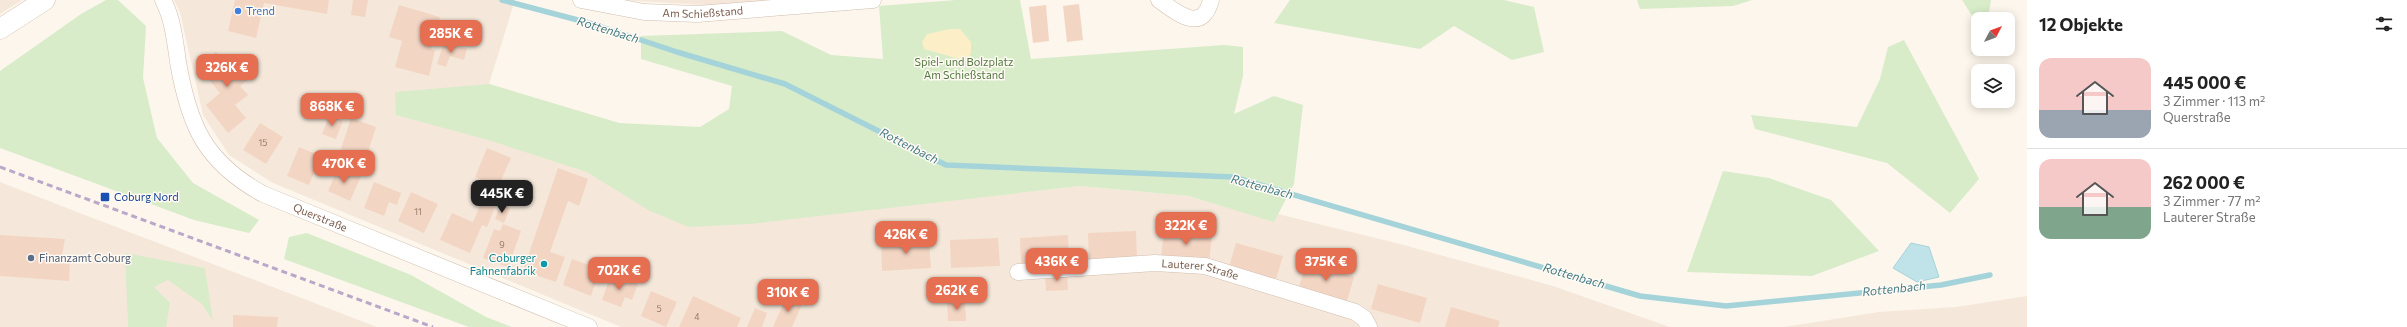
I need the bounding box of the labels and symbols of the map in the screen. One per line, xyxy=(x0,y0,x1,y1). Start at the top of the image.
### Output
street label: Am Schießstand xyxy=(662,3,744,20)
place label: Trend xyxy=(246,4,275,17)
marker: Trend xyxy=(233,6,243,16)
north arrow xyxy=(1971,12,2015,56)
water label: Rottenbach xyxy=(576,13,641,45)
pin: 285K € xyxy=(418,20,484,54)
pin: 326K € xyxy=(194,54,260,88)
park label: Spiel- und Bolzplatz Am Schießstand xyxy=(914,55,1014,81)
pin: 868K € xyxy=(299,93,365,127)
water label: Rottenbach xyxy=(878,124,941,166)
house number: 15 xyxy=(258,137,268,148)
pin: 470K € xyxy=(311,150,377,184)
water label: Rottenbach xyxy=(1230,171,1295,201)
pin: 445K € xyxy=(469,180,535,214)
place label: Coburg Nord xyxy=(114,190,179,203)
marker: Coburg Nord xyxy=(99,191,111,203)
street label: Querstraße xyxy=(291,200,350,234)
house number: 11 xyxy=(414,206,422,217)
pin: 322K € xyxy=(1153,212,1219,246)
pin: 426K € xyxy=(873,221,939,255)
house number: 9 xyxy=(499,239,505,250)
pin: 436K € xyxy=(1024,248,1090,282)
pin: 375K € xyxy=(1293,248,1359,282)
place label: Finanzamt Coburg xyxy=(39,251,131,264)
place label: Coburger Fahnenfabrik xyxy=(470,251,537,277)
marker: Finanzamt Coburg xyxy=(26,253,36,263)
street label: Lauterer Straße xyxy=(1161,256,1241,282)
pin: 702K € xyxy=(586,257,652,291)
marker: Coburger Fahnenfabrik xyxy=(539,259,549,269)
water label: Rottenbach xyxy=(1542,260,1607,291)
pin: 262K € xyxy=(924,277,990,311)
water label: Rottenbach xyxy=(1861,278,1926,298)
pin: 310K € xyxy=(755,279,821,313)
house number: 5 xyxy=(656,303,662,314)
house number: 4 xyxy=(694,311,700,322)

